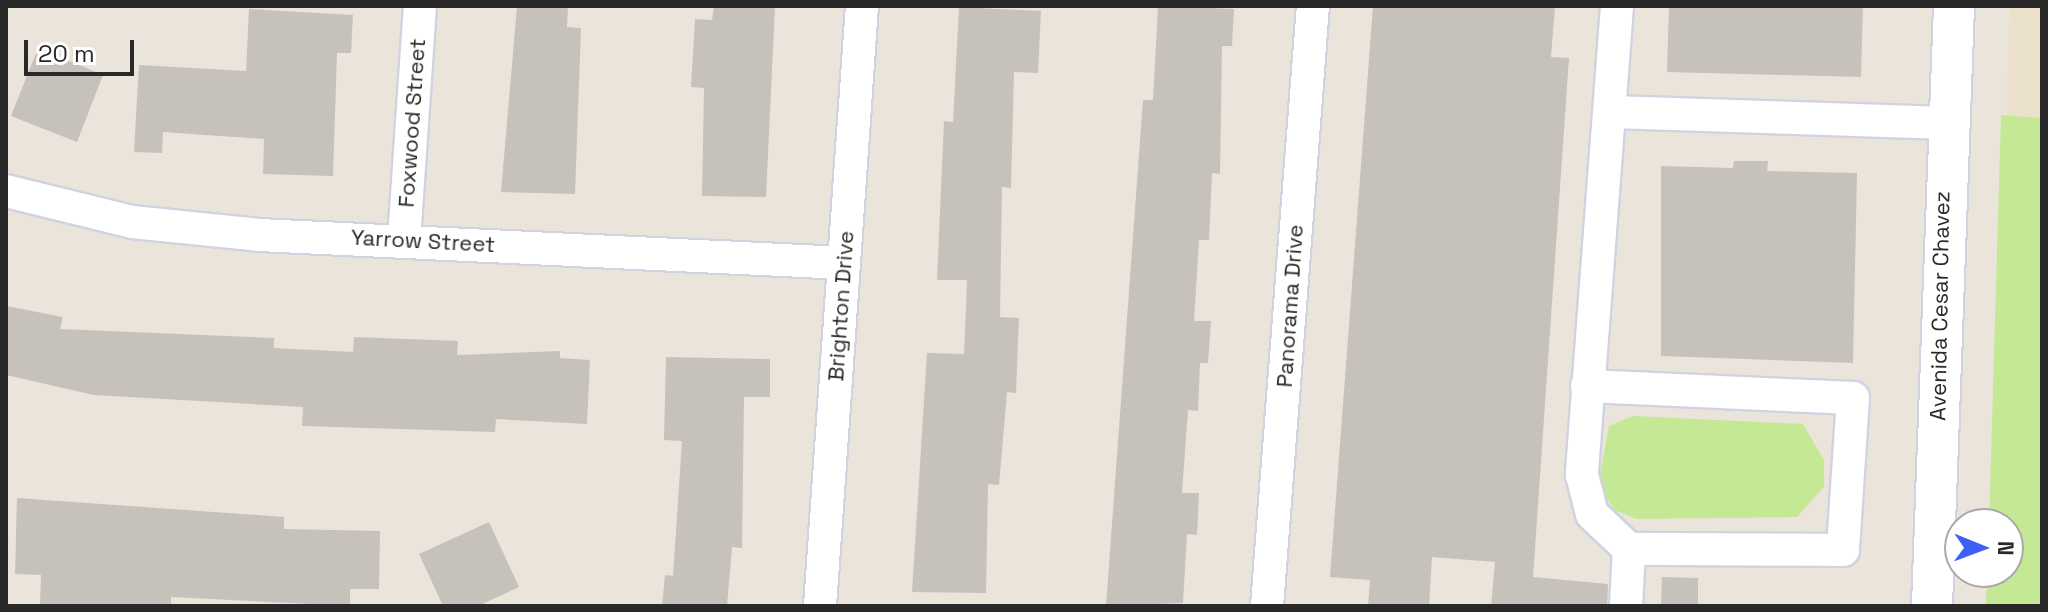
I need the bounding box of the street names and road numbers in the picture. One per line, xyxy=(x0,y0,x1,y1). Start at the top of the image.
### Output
street label: Foxwood Street xyxy=(393,38,431,208)
street label: Avenida Cesar Chavez xyxy=(1925,191,1955,421)
street label: Yarrow Street xyxy=(350,224,496,258)
street label: Panorama Drive xyxy=(1271,224,1309,388)
street label: Brighton Drive xyxy=(823,230,859,382)

